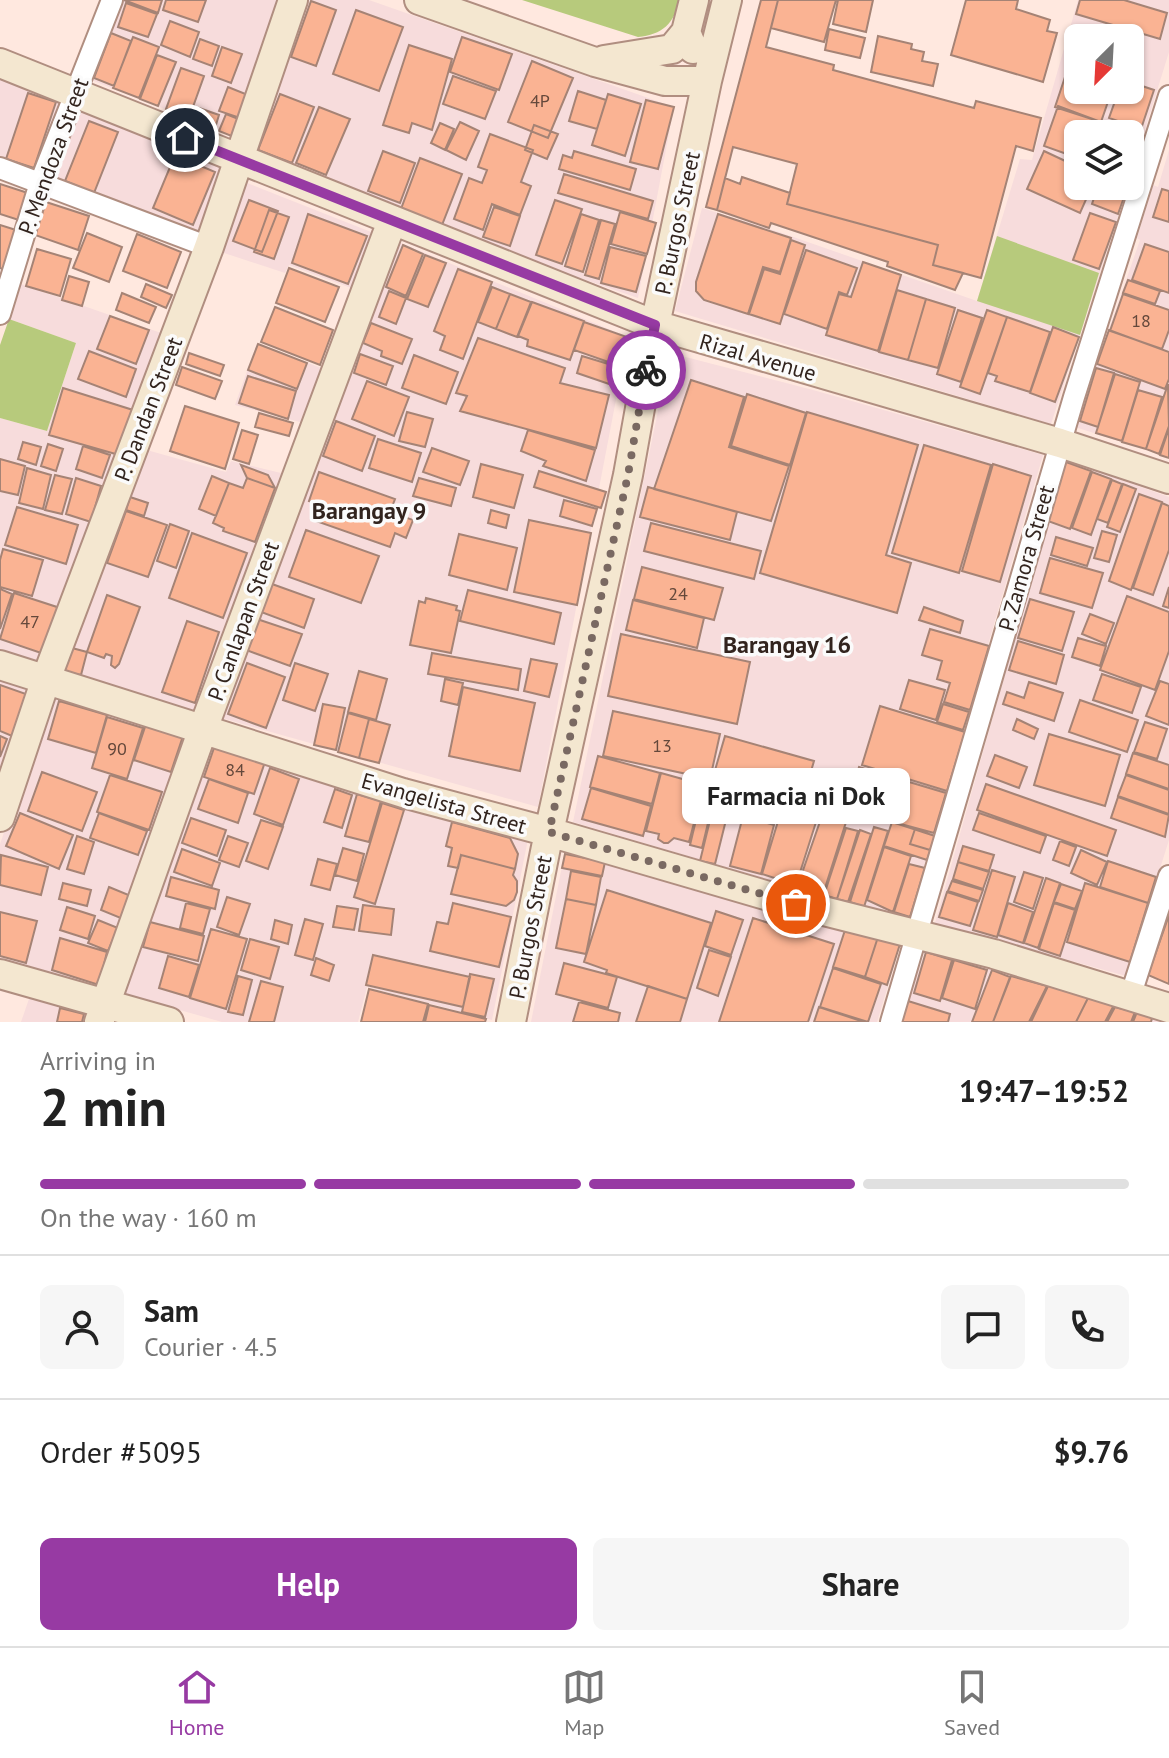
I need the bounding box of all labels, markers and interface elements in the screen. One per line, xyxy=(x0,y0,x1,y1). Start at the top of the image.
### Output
north arrow xyxy=(1064,24,1144,104)
map controls xyxy=(1064,24,1144,200)
street label: P. Mendoza Street xyxy=(12,73,95,238)
house number: 4P xyxy=(530,89,550,112)
pin xyxy=(151,104,219,172)
icon: home xyxy=(163,116,207,160)
button: layers xyxy=(1064,120,1144,200)
street label: P. Burgos Street xyxy=(648,148,706,297)
house number: 18 xyxy=(1131,309,1151,332)
street label: Rizal Avenue xyxy=(696,327,820,387)
courier xyxy=(606,330,686,410)
street label: P. Dandan Street xyxy=(108,332,189,485)
icon: bike xyxy=(624,348,668,392)
street label: P. Zamora Street xyxy=(992,481,1060,634)
district label: Barangay 9 xyxy=(312,495,426,526)
street label: P. Canlapan Street xyxy=(201,537,285,705)
house number: 24 xyxy=(668,582,688,605)
house number: 47 xyxy=(20,610,40,633)
district label: Barangay 16 xyxy=(723,629,851,660)
house number: 13 xyxy=(652,734,672,757)
house number: 90 xyxy=(107,737,127,760)
house number: 84 xyxy=(225,758,245,781)
street label: Evangelista Street xyxy=(358,766,530,840)
callout: Farmacia ni Dok xyxy=(682,768,910,824)
text: Farmacia ni Dok xyxy=(707,779,885,812)
street label: P. Burgos Street xyxy=(502,852,558,1001)
pin xyxy=(762,870,830,938)
icon: bag xyxy=(774,882,818,926)
text: Arriving in xyxy=(40,1044,156,1077)
text: 19:47–19:52 xyxy=(959,1071,1129,1110)
text: 2 min xyxy=(40,1073,167,1140)
text: On the way · 160 m xyxy=(40,1201,257,1234)
button: person xyxy=(40,1285,124,1369)
button: chat xyxy=(941,1285,1025,1369)
button: phone xyxy=(1045,1285,1129,1369)
text: Sam xyxy=(144,1291,199,1330)
text: Courier · 4.5 xyxy=(144,1330,278,1363)
text: Order #5095 xyxy=(40,1432,202,1471)
text: $9.76 xyxy=(1054,1432,1129,1471)
button: Help xyxy=(40,1538,577,1630)
button: Share xyxy=(593,1538,1129,1630)
tab: Home xyxy=(169,1665,225,1741)
tab: Map xyxy=(562,1665,606,1741)
tab: Saved xyxy=(944,1665,1000,1741)

